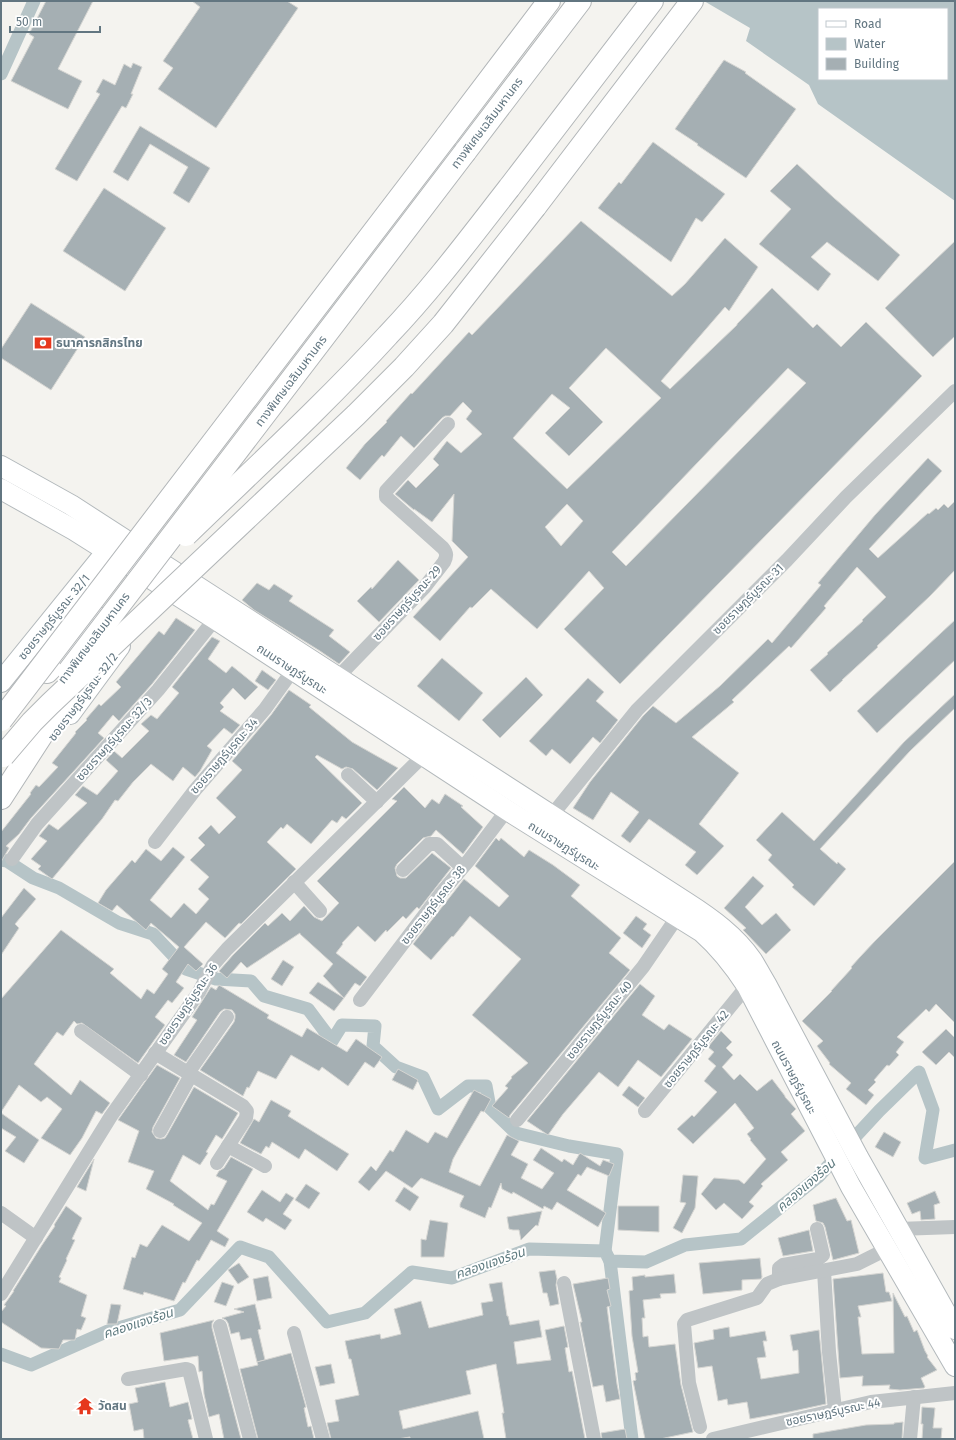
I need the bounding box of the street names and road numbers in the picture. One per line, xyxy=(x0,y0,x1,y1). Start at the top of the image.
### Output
street label: ทางพิเศษเฉลิมมหานคร xyxy=(448,75,526,171)
street label: ทางพิเศษเฉลิมมหานคร xyxy=(252,333,330,429)
street label: ซอยราษฎร์บูรณะ 31 xyxy=(710,561,786,637)
street label: ซอยราษฎร์บูรณะ 29 xyxy=(370,563,444,643)
street label: ซอยราษฎร์บูรณะ 32/1 xyxy=(15,571,93,663)
street label: ทางพิเศษเฉลิมมหานคร xyxy=(55,590,133,686)
street label: ถนนราษฎร์บูรณะ xyxy=(254,641,330,697)
street label: ซอยราษฎร์บูรณะ 32/2 xyxy=(45,650,121,744)
street label: ซอยราษฎร์บูรณะ 32/3 xyxy=(73,695,155,783)
street label: ซอยราษฎร์บูรณะ 34 xyxy=(187,715,261,797)
street label: ถนนราษฎร์บูรณะ xyxy=(526,818,602,874)
street label: ซอยราษฎร์บูรณะ 38 xyxy=(398,863,468,947)
street label: ซอยราษฎร์บูรณะ 36 xyxy=(155,960,221,1048)
street label: ซอยราษฎร์บูรณะ 40 xyxy=(563,978,635,1062)
street label: ซอยราษฎร์บูรณะ 42 xyxy=(661,1007,732,1091)
street label: ถนนราษฎร์บูรณะ xyxy=(769,1038,819,1116)
street label: ซอยราษฎร์บูรณะ 44 xyxy=(784,1395,882,1429)

